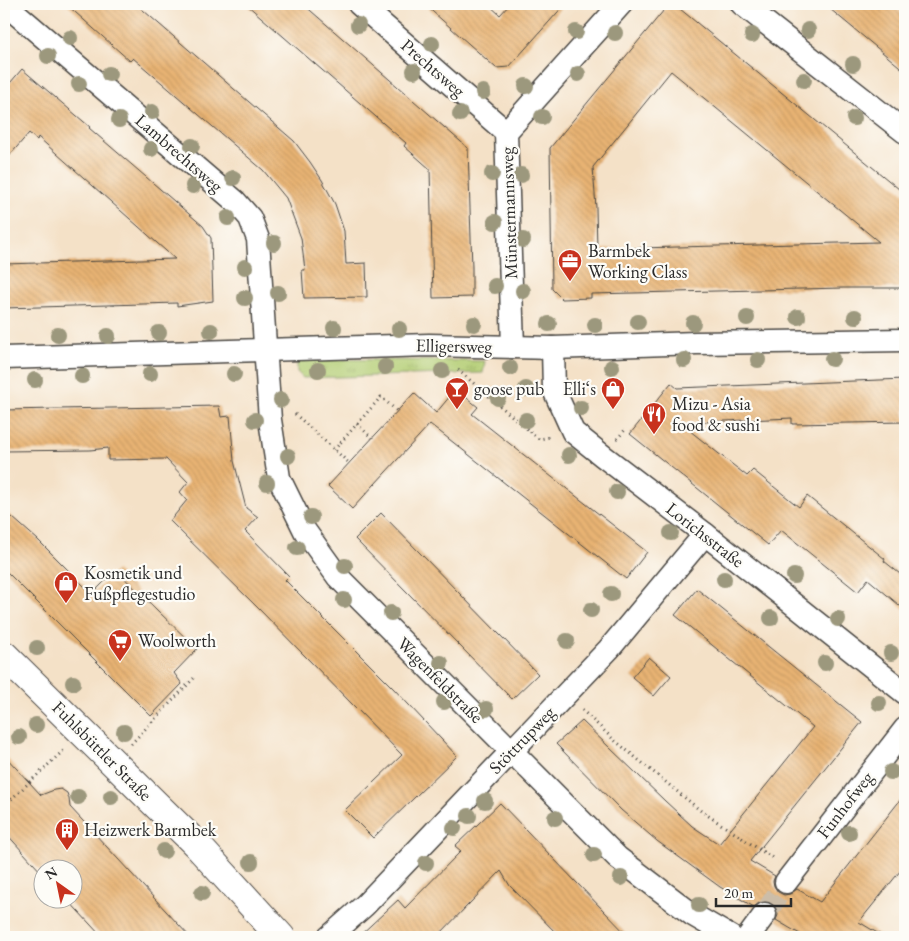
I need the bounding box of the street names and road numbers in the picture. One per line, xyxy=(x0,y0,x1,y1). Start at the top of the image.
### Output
street label: Prechtsweg xyxy=(397,33,470,102)
street label: Lambrechtsweg xyxy=(131,108,228,197)
street label: Münstermannsweg xyxy=(495,146,522,280)
street label: Elligersweg xyxy=(416,333,493,358)
street label: Lorichsstraße xyxy=(662,497,749,572)
street label: Wagenfeldstraße xyxy=(392,632,488,728)
street label: Fuhlsbüttler Straße xyxy=(47,696,157,806)
street label: Stöttrupweg xyxy=(484,701,560,778)
street label: Funhofweg xyxy=(811,766,878,843)

